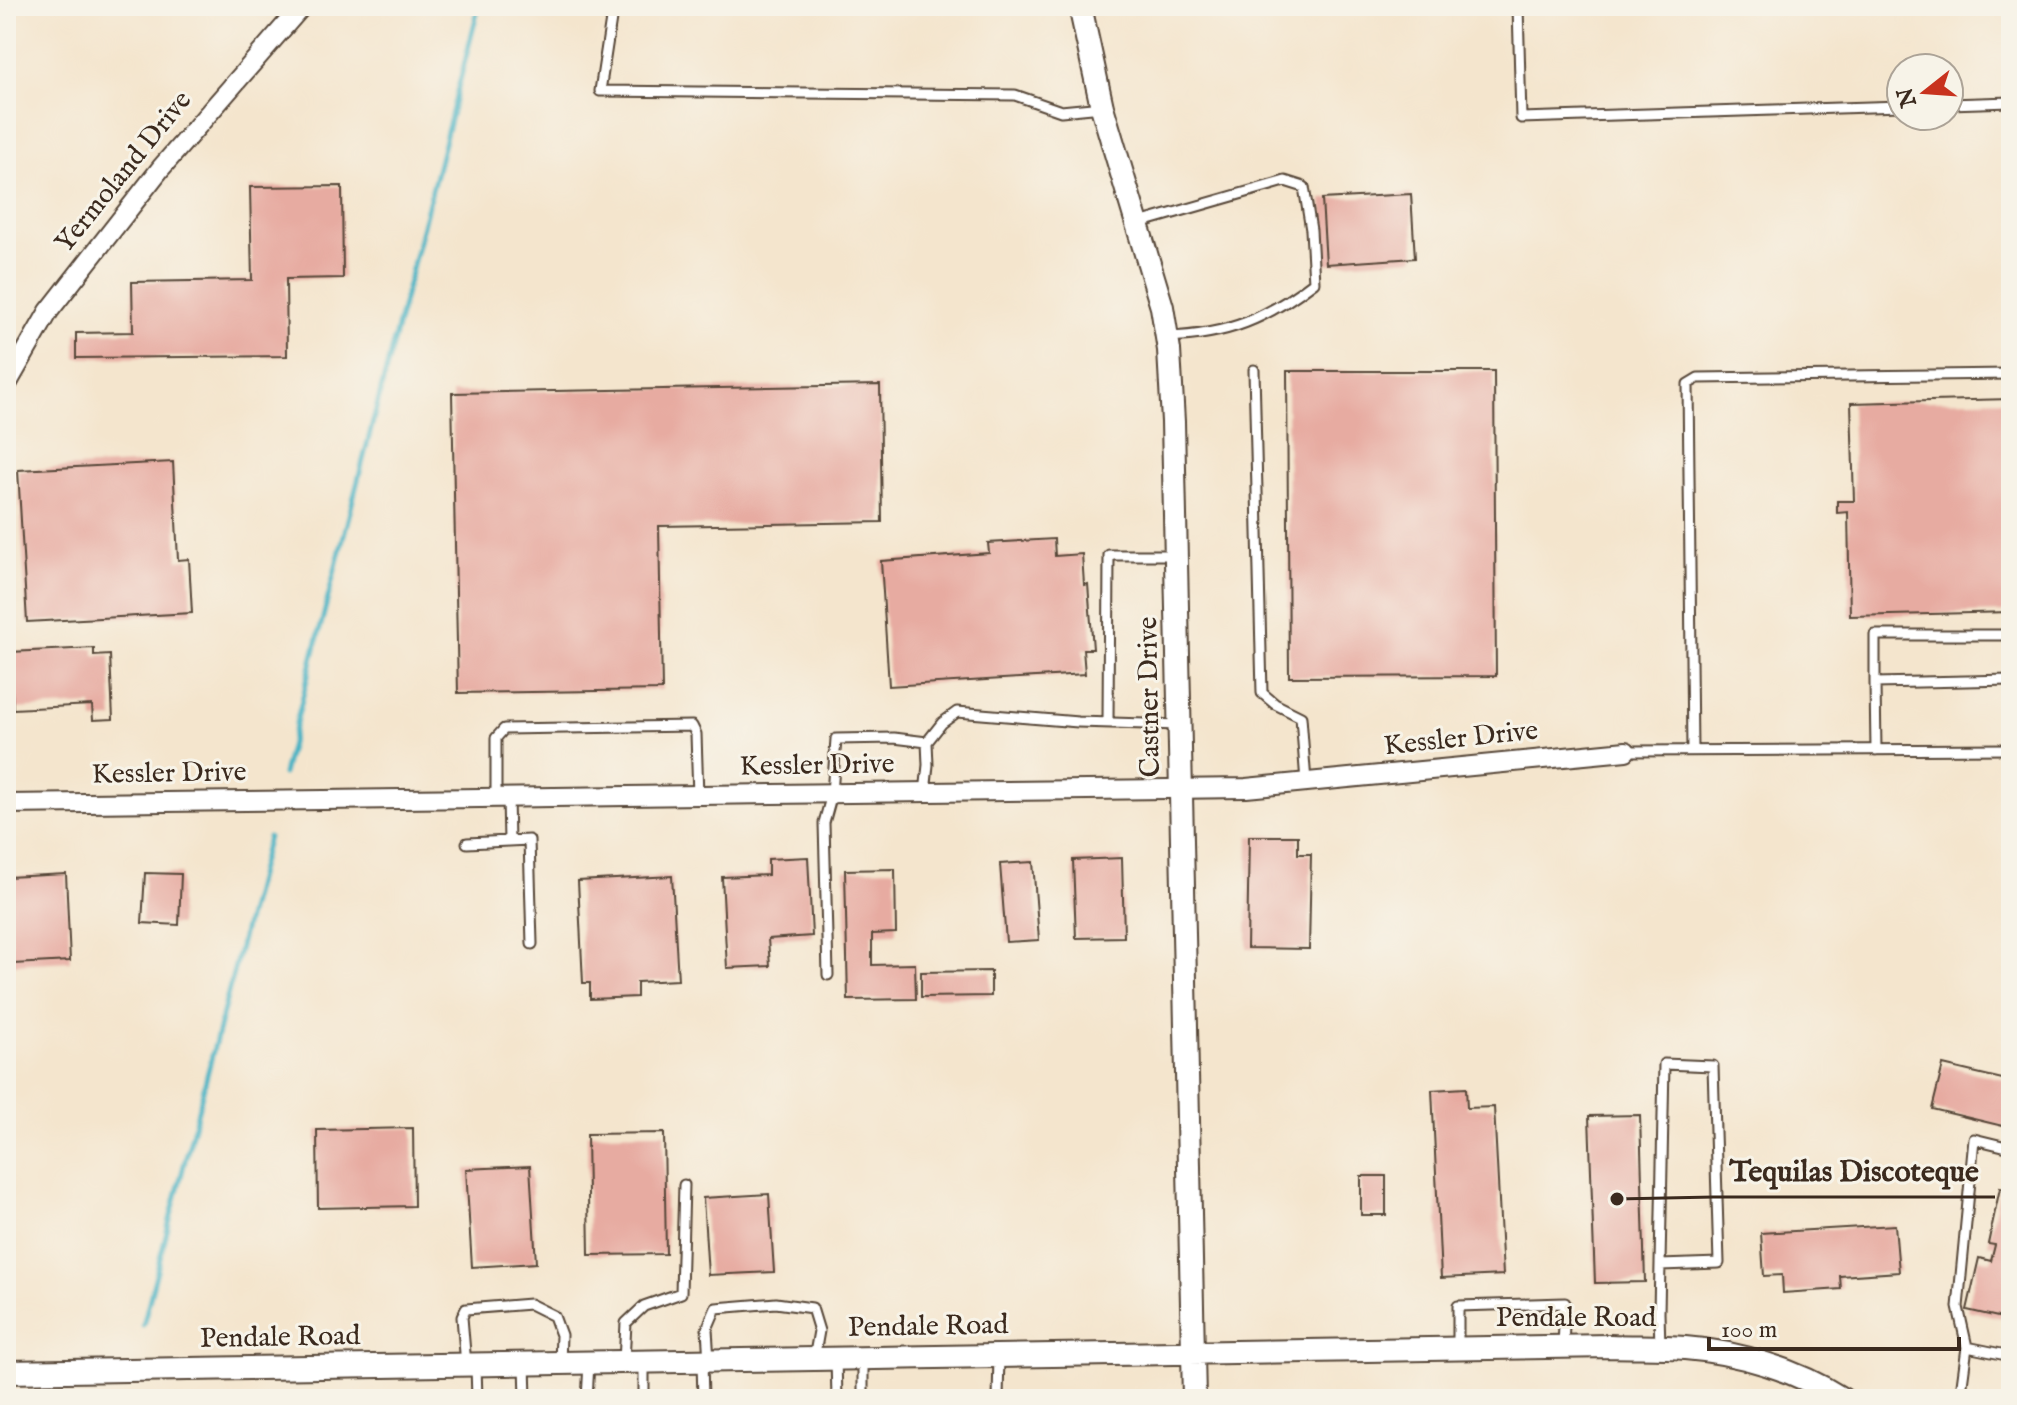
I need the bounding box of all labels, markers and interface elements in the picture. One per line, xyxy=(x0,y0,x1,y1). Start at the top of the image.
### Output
north arrow xyxy=(1885,52,1965,132)
street label: Yermoland Drive xyxy=(48,84,200,260)
text: N xyxy=(1892,84,1924,111)
street label: Castner Drive xyxy=(1131,616,1169,778)
street label: Kessler Drive xyxy=(1382,713,1540,764)
street label: Kessler Drive xyxy=(739,747,895,785)
street label: Kessler Drive xyxy=(91,755,247,793)
callout: Tequilas Discoteque xyxy=(1713,1143,1995,1197)
text: Tequilas Discoteque xyxy=(1728,1154,1979,1192)
street label: Pendale Road xyxy=(1496,1301,1656,1336)
scale bar xyxy=(1709,1301,1959,1351)
street label: Pendale Road xyxy=(848,1308,1009,1346)
text: 100 m xyxy=(1721,1315,1777,1346)
street label: Pendale Road xyxy=(200,1319,361,1357)

